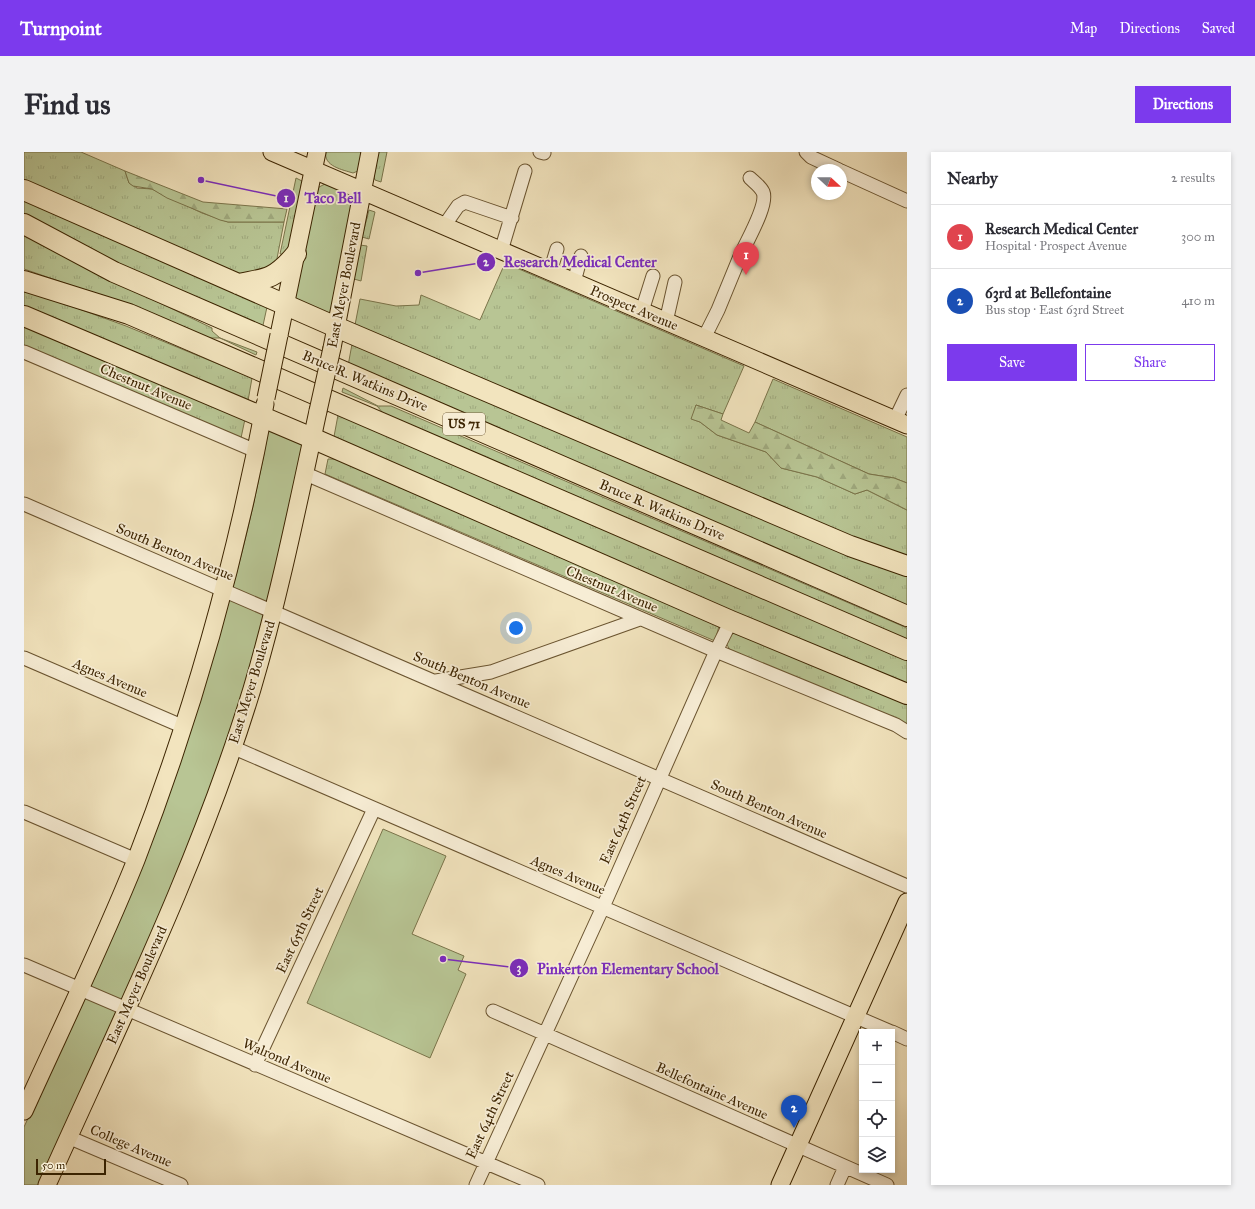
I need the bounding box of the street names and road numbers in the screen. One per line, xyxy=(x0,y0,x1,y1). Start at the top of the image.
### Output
street label: East Meyer Boulevard xyxy=(323,221,365,349)
street label: Prospect Avenue xyxy=(587,282,681,334)
street label: Bruce R. Watkins Drive xyxy=(300,347,430,415)
street label: Chestnut Avenue xyxy=(98,360,195,414)
road number: US 71 xyxy=(443,413,485,435)
street label: Bruce R. Watkins Drive xyxy=(597,476,727,544)
street label: South Benton Avenue xyxy=(114,520,236,584)
street label: Chestnut Avenue xyxy=(564,562,661,616)
street label: East Meyer Boulevard xyxy=(225,618,279,746)
street label: South Benton Avenue xyxy=(411,648,533,712)
street label: Agnes Avenue xyxy=(69,654,150,701)
street label: East 64th Street xyxy=(596,773,650,867)
street label: South Benton Avenue xyxy=(708,776,830,842)
street label: Agnes Avenue xyxy=(527,851,608,898)
street label: East 65th Street xyxy=(273,884,327,976)
street label: East Meyer Boulevard xyxy=(103,923,171,1047)
street label: Walrond Avenue xyxy=(240,1035,334,1087)
street label: Bellefontaine Avenue xyxy=(653,1059,771,1123)
street label: East 64th Street xyxy=(462,1069,518,1161)
street label: College Avenue xyxy=(87,1121,175,1171)

